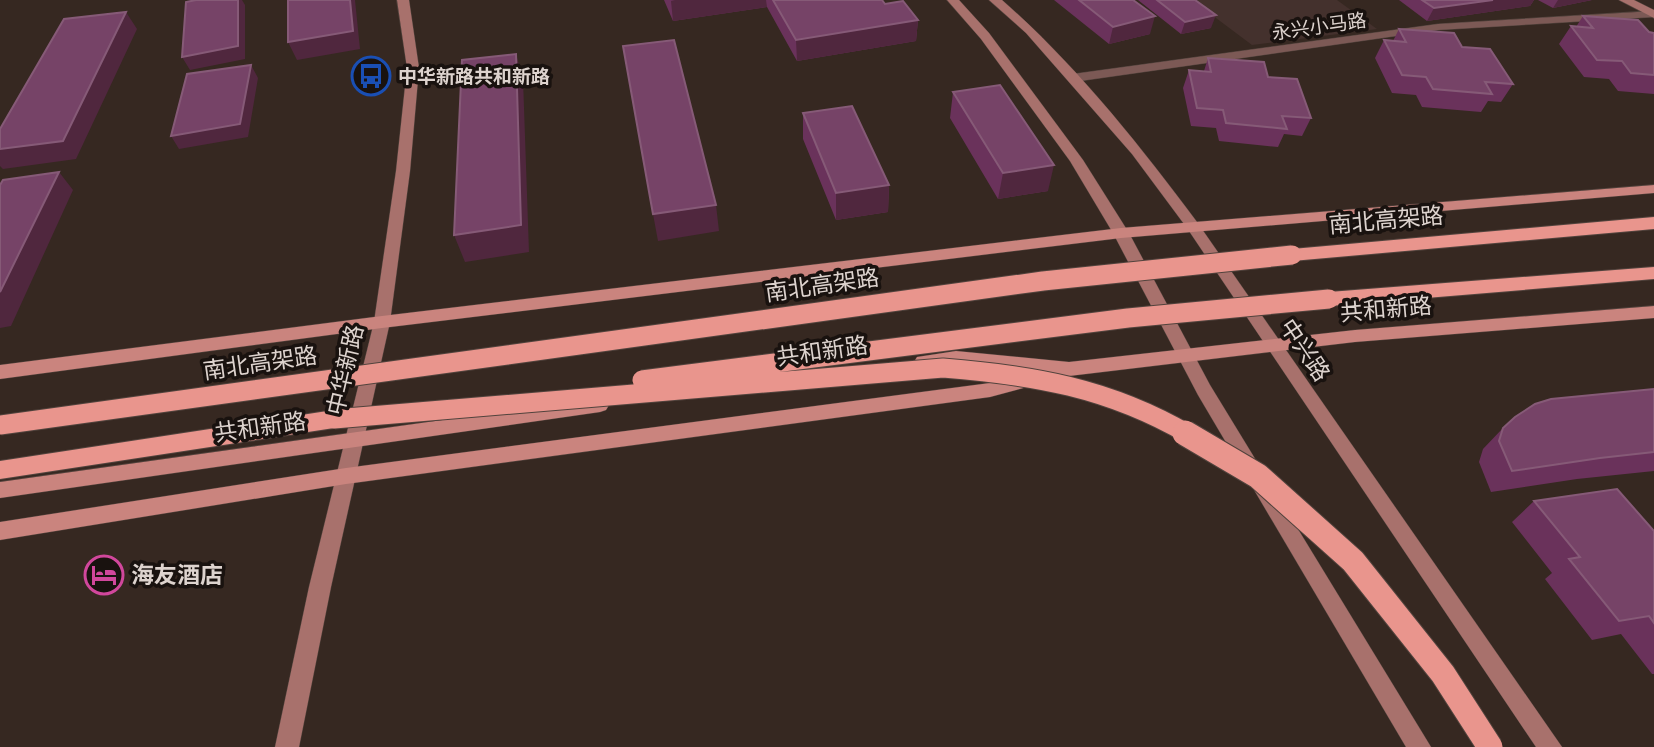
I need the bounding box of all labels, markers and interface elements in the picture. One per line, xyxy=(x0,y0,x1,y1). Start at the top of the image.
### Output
street label: 永兴小马路 xyxy=(1270,7,1368,45)
bus stop icon: 中华新路共和新路 xyxy=(350,55,392,97)
place label: 中华新路共和新路 xyxy=(398,63,550,89)
street label: 南北高架路 xyxy=(1327,199,1445,241)
street label: 南北高架路 xyxy=(763,261,881,309)
street label: 共和新路 xyxy=(1339,289,1433,329)
street label: 中兴路 xyxy=(1272,312,1338,388)
street label: 中华新路 xyxy=(319,322,371,418)
street label: 共和新路 xyxy=(774,329,870,373)
street label: 南北高架路 xyxy=(201,339,319,387)
street label: 共和新路 xyxy=(212,405,308,449)
hotel icon: 海友酒店 xyxy=(83,554,125,596)
place label: 海友酒店 xyxy=(131,559,223,591)

